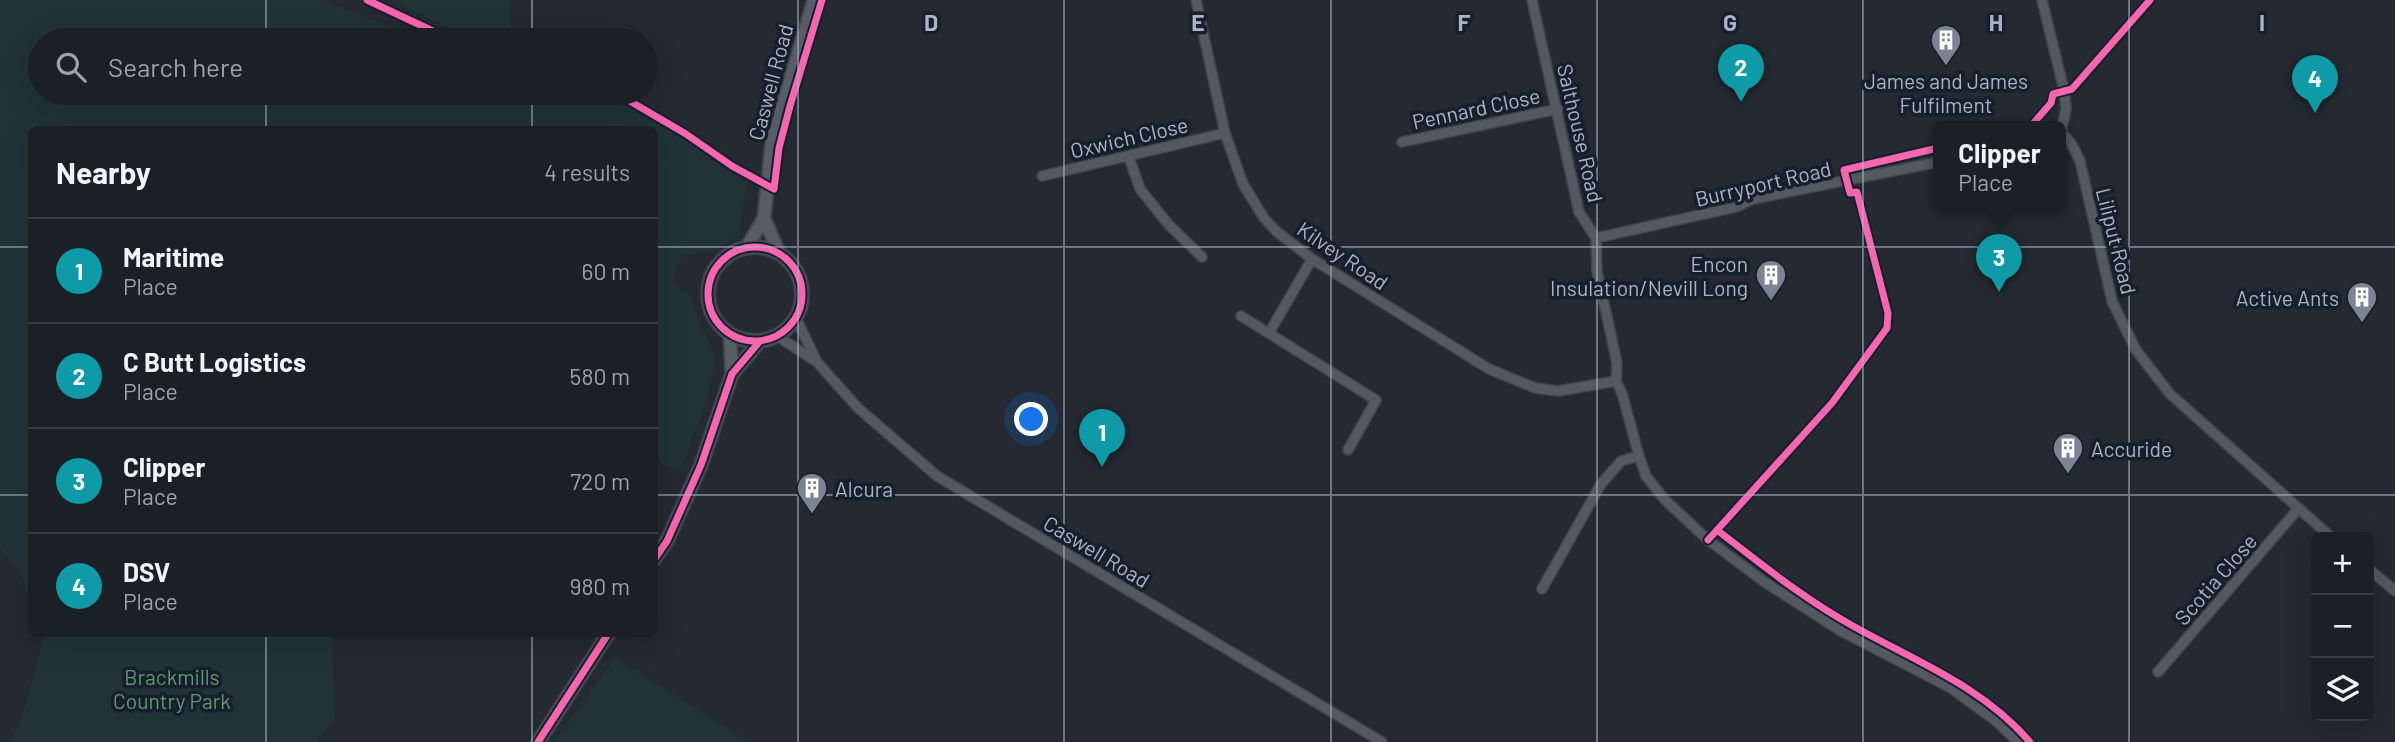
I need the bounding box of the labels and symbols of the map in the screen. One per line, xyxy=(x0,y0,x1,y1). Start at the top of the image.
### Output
text: D xyxy=(924,8,938,36)
text: E xyxy=(1191,8,1205,36)
text: F xyxy=(1458,8,1471,36)
text: G xyxy=(1723,8,1737,36)
text: H xyxy=(1989,8,2003,36)
text: I xyxy=(2259,8,2265,36)
street label: Caswell Road xyxy=(743,21,797,143)
building icon: James and James Fulfilment xyxy=(1929,23,1963,67)
pin: 2 xyxy=(1718,44,1764,102)
pin: 4 xyxy=(2292,55,2338,113)
street label: Salthouse Road xyxy=(1553,61,1609,205)
place label: James and James Fulfilment xyxy=(1864,68,2028,117)
street label: Pennard Close xyxy=(1410,82,1542,134)
street label: Oxwich Close xyxy=(1068,111,1190,163)
street label: Burryport Road xyxy=(1693,155,1833,211)
street label: Liliput Road xyxy=(2092,185,2142,297)
street label: Kilvey Road xyxy=(1293,216,1393,294)
pin: 3 xyxy=(1976,234,2022,292)
place label: Encon Insulation/Nevill Long xyxy=(1550,251,1748,300)
building icon: Encon Insulation/Nevill Long xyxy=(1754,258,1788,302)
building icon: Active Ants xyxy=(2345,280,2379,324)
place label: Active Ants xyxy=(2236,285,2339,310)
your location xyxy=(1014,402,1048,436)
pin: 1 xyxy=(1079,409,1125,467)
building icon: Accuride xyxy=(2051,431,2085,475)
place label: Accuride xyxy=(2091,436,2172,461)
building icon: Alcura xyxy=(795,471,829,515)
place label: Alcura xyxy=(835,476,893,501)
street label: Caswell Road xyxy=(1040,510,1154,592)
street label: Scotia Close xyxy=(2169,528,2261,630)
park label: Brackmills Country Park xyxy=(113,664,231,713)

